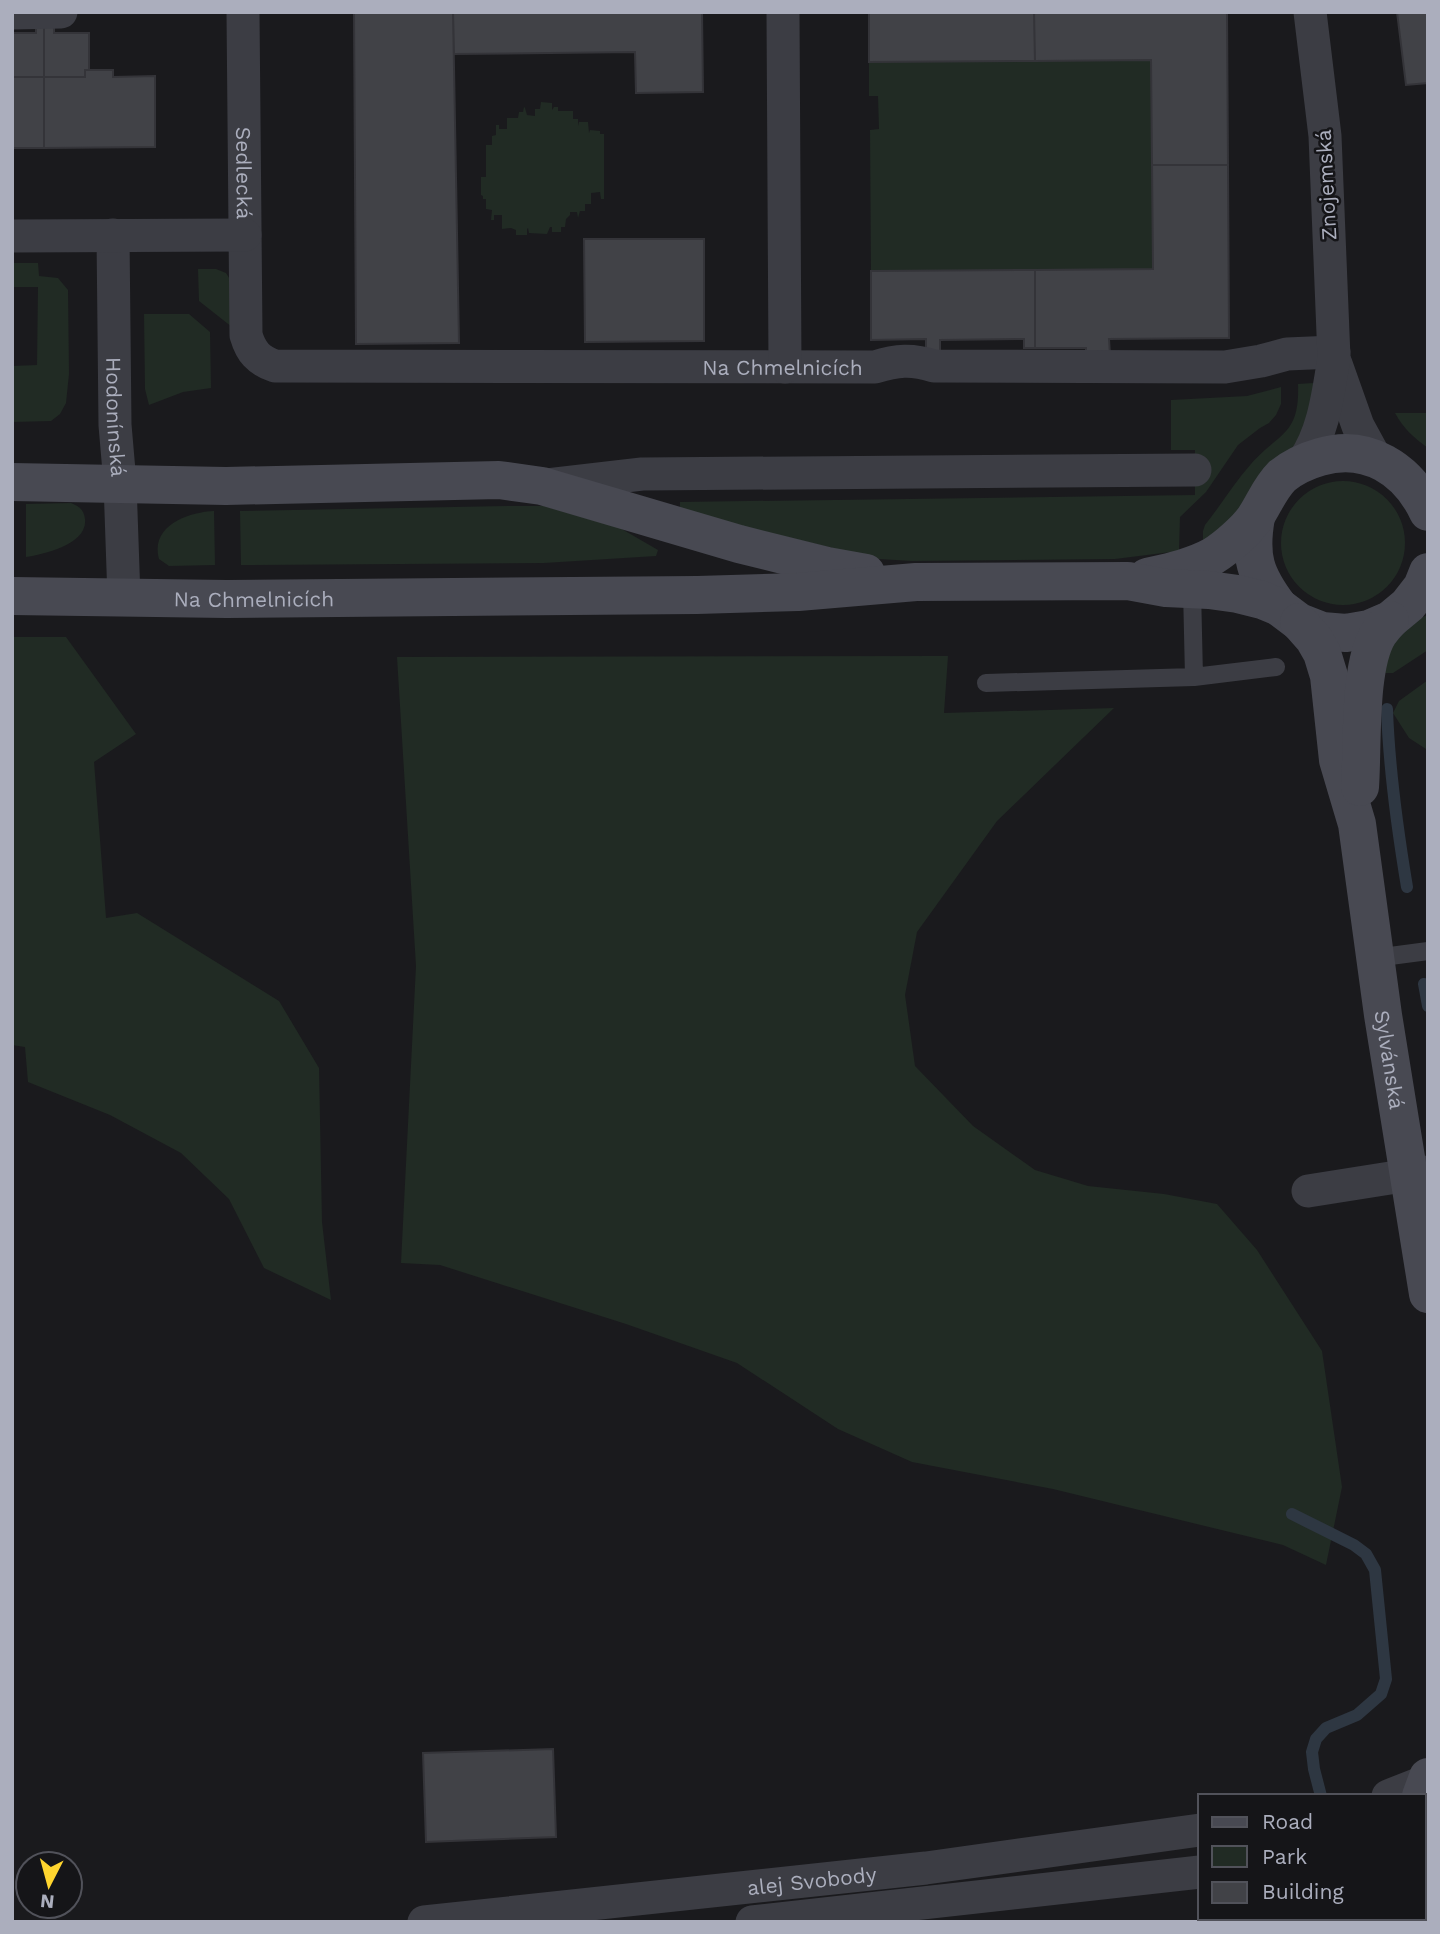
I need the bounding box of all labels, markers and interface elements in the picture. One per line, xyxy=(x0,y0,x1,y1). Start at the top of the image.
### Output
street label: Sedlecká xyxy=(232,127,257,220)
street label: Znojemská xyxy=(1311,129,1341,241)
street label: Na Chmelnicích xyxy=(702,354,863,379)
street label: Hodonínská xyxy=(102,357,132,478)
street label: Na Chmelnicích xyxy=(174,586,334,612)
street label: Sylvánská xyxy=(1370,1008,1411,1111)
legend xyxy=(1198,1794,1426,1920)
text: Road xyxy=(1262,1809,1313,1834)
text: Park xyxy=(1262,1844,1307,1869)
north arrow xyxy=(14,1850,84,1920)
street label: alej Svobody xyxy=(746,1861,878,1900)
text: Building xyxy=(1262,1879,1344,1904)
text: N xyxy=(39,1889,55,1914)

